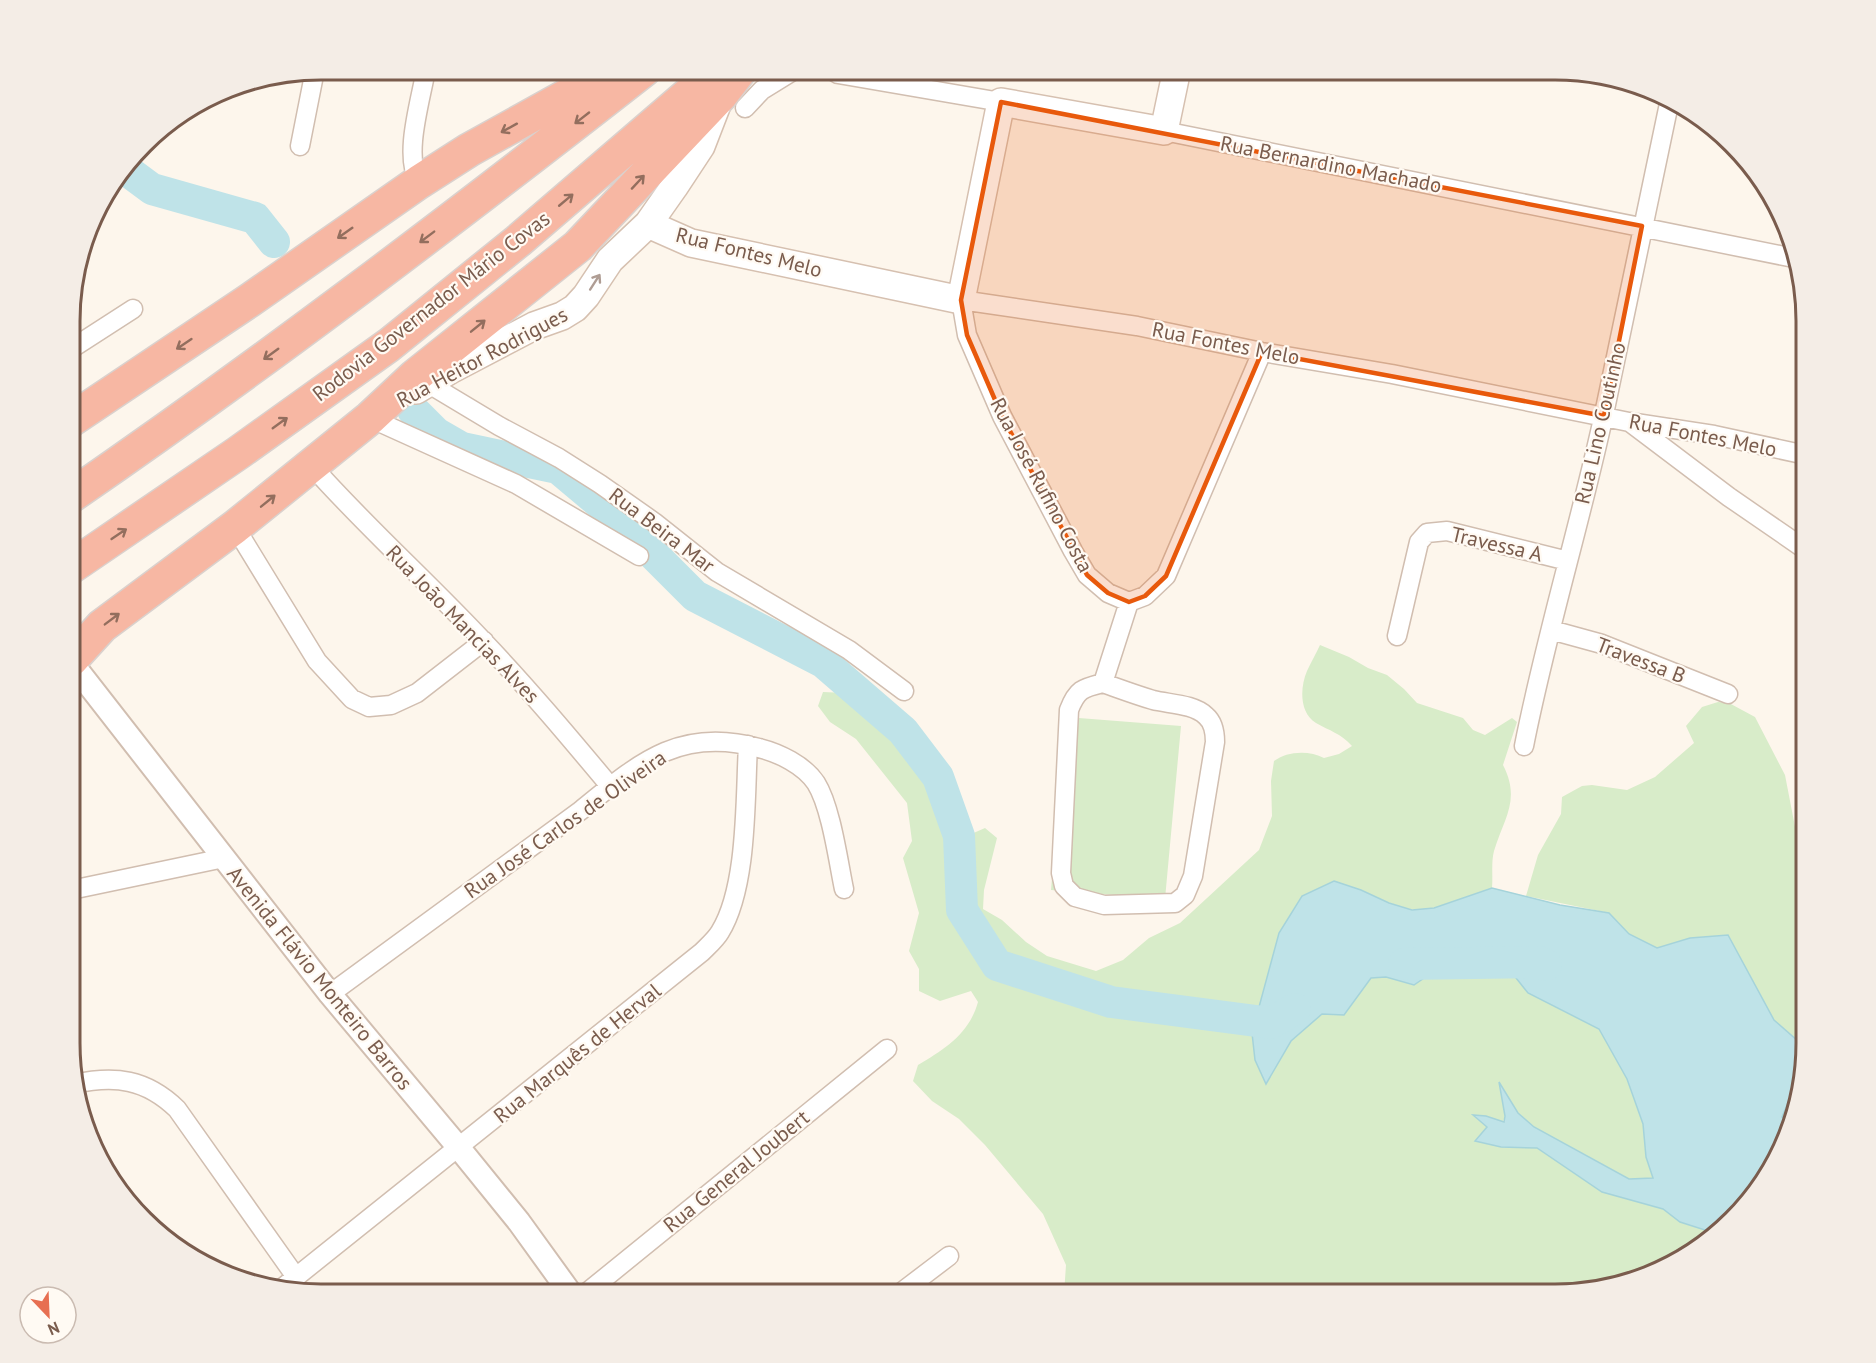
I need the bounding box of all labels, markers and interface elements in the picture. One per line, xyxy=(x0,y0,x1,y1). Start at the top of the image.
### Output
one-way arrow xyxy=(574,112,590,125)
one-way arrow xyxy=(500,123,518,134)
street label: Rua Bernardino Machado xyxy=(1218,129,1444,199)
one-way arrow xyxy=(631,175,645,190)
one-way arrow xyxy=(558,193,573,207)
street label: Rodovia Governador Mário Covas xyxy=(307,205,555,407)
street label: Rua Fontes Melo xyxy=(673,221,825,283)
one-way arrow xyxy=(336,227,353,240)
one-way arrow xyxy=(420,231,436,243)
one-way arrow xyxy=(589,274,602,291)
street label: Rua Heitor Rodrigues xyxy=(392,301,572,413)
street label: Rua Fontes Melo xyxy=(1150,315,1302,371)
one-way arrow xyxy=(469,319,485,332)
one-way arrow xyxy=(177,338,193,350)
street label: Rua Lino Coutinho xyxy=(1568,339,1632,507)
one-way arrow xyxy=(264,348,280,360)
street label: Rua José Rufino Costa xyxy=(984,393,1100,577)
street label: Rua Fontes Melo xyxy=(1627,407,1779,463)
one-way arrow xyxy=(271,417,287,429)
street label: Rua Beira Mar xyxy=(604,481,720,579)
one-way arrow xyxy=(260,495,276,508)
street label: Travessa A xyxy=(1449,520,1546,568)
one-way arrow xyxy=(111,528,127,540)
street label: Rua João Mancias Alves xyxy=(380,539,546,709)
one-way arrow xyxy=(104,612,120,625)
street label: Travessa B xyxy=(1592,631,1690,689)
street label: Rua José Carlos de Oliveira xyxy=(459,744,671,904)
street label: Avenida Flávio Monteiro Barros xyxy=(221,861,419,1095)
street label: Rua Marquês de Herval xyxy=(488,977,666,1129)
street label: Rua General Joubert xyxy=(657,1104,815,1238)
north arrow xyxy=(18,1285,78,1345)
text: N xyxy=(45,1318,63,1340)

